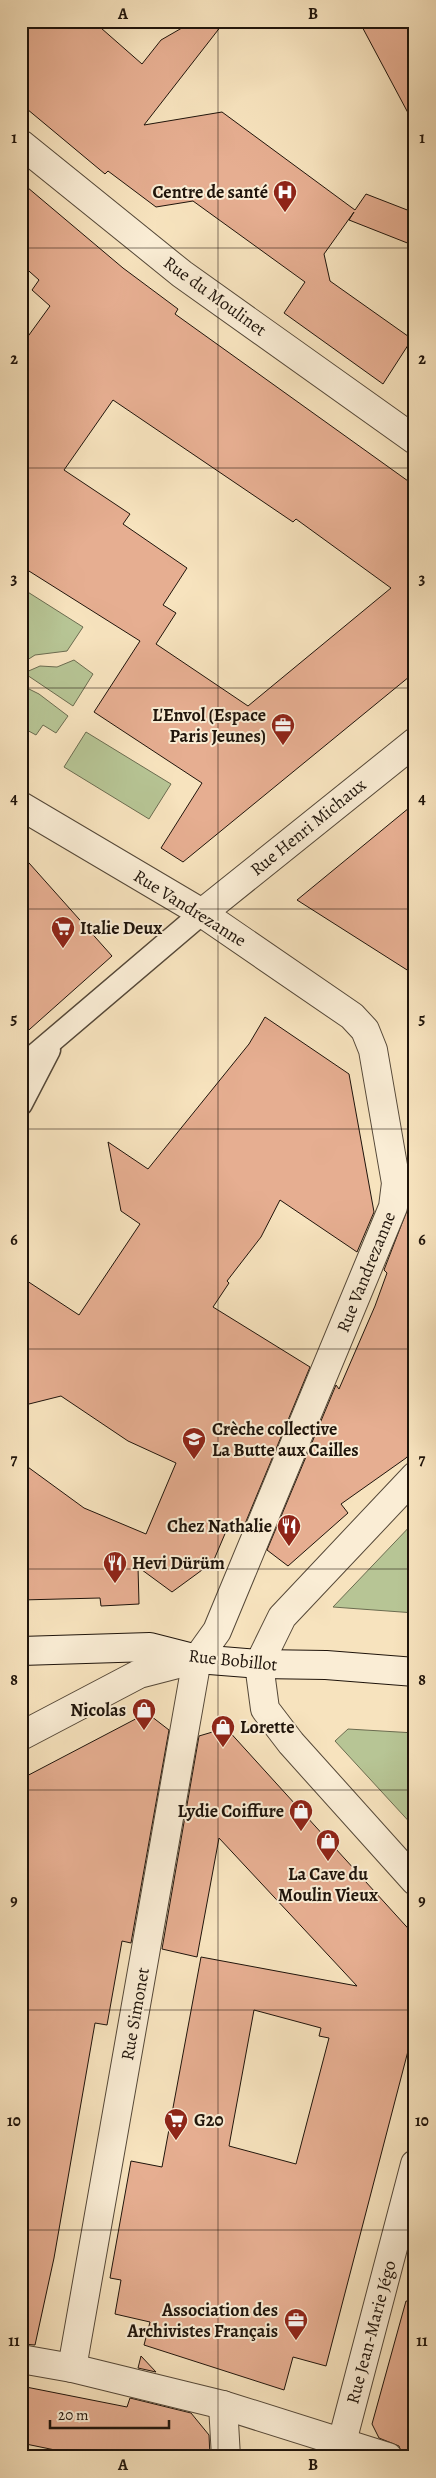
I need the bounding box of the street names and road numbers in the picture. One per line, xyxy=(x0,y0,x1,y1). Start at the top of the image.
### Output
street label: Rue du Moulinet xyxy=(159,251,271,342)
street label: Rue Henri Michaux xyxy=(245,773,371,881)
street label: Rue Vandrezanne xyxy=(129,864,251,952)
street label: Rue Vandrezanne xyxy=(331,1208,401,1336)
street label: Rue Bobillot xyxy=(187,1643,279,1677)
street label: Rue Simonet xyxy=(115,1966,155,2062)
street label: Rue Jean-Marie Jégo xyxy=(340,2258,402,2406)

